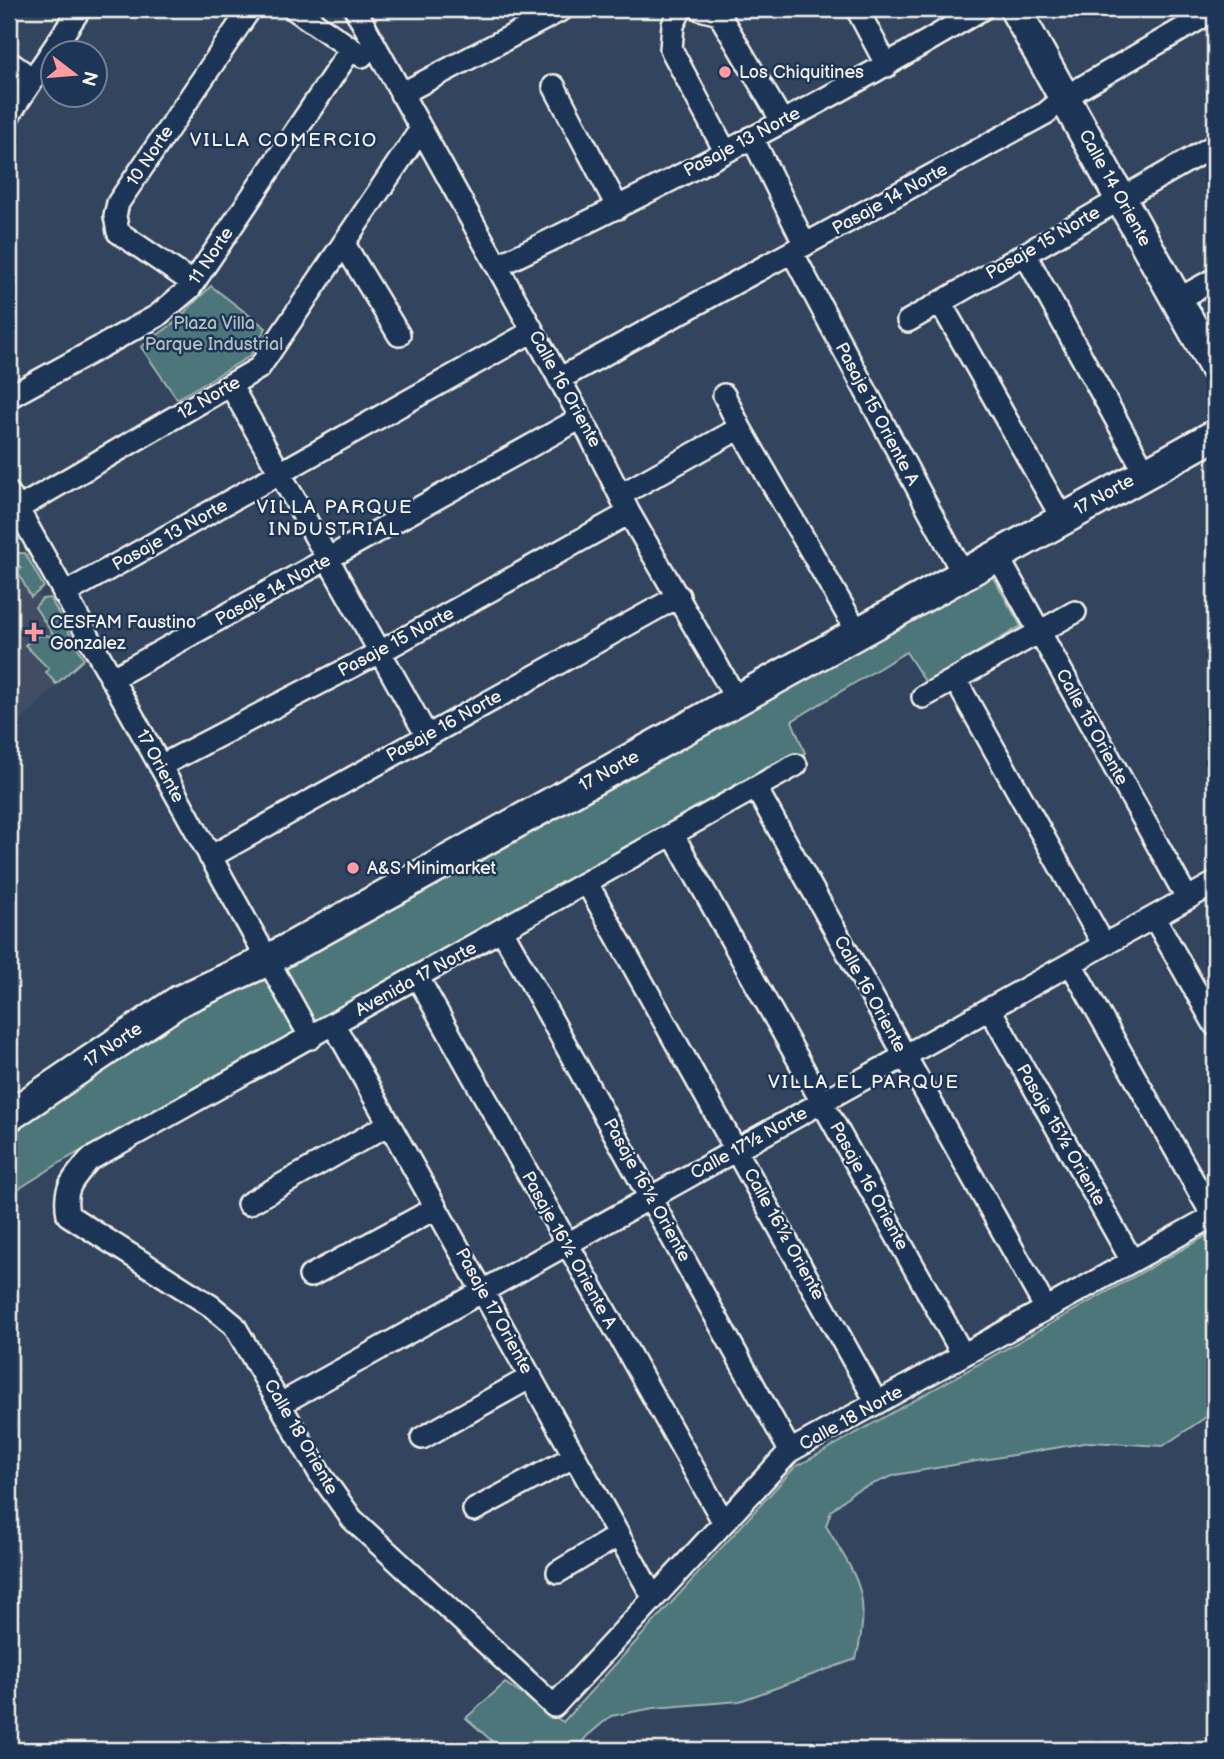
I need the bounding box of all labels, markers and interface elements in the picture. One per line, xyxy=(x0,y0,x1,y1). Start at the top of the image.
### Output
north arrow xyxy=(38,38,108,108)
place label: Los Chiquitines xyxy=(739,62,864,83)
marker: Los Chiquitines xyxy=(717,64,733,80)
text: N xyxy=(76,68,102,88)
street label: Pasaje 13 Norte xyxy=(680,102,804,181)
street label: 10 Norte xyxy=(122,121,178,190)
street label: Calle 14 Oriente xyxy=(1074,126,1156,250)
district label: VILLA COMERCIO xyxy=(190,129,378,152)
street label: Pasaje 14 Norte xyxy=(829,158,952,239)
street label: Pasaje 15 Norte xyxy=(982,202,1104,284)
street label: 11 Norte xyxy=(184,223,238,289)
park label: Plaza Villa Parque Industrial xyxy=(145,313,283,355)
street label: Calle 16 Oriente xyxy=(524,327,606,451)
street label: Pasaje 15 Oriente A xyxy=(830,339,924,489)
street label: 12 Norte xyxy=(174,372,244,424)
street label: 17 Norte xyxy=(1070,470,1138,520)
street label: Pasaje 13 Norte xyxy=(109,494,232,575)
district label: VILLA PARQUE INDUSTRIAL xyxy=(256,496,414,541)
street label: Pasaje 14 Norte xyxy=(212,549,335,630)
street label: Pasaje 15 Norte xyxy=(335,603,458,681)
place label: CESFAM Faustino Gonzalez xyxy=(50,612,196,654)
marker: CESFAM Faustino Gonzalez xyxy=(24,622,44,642)
street label: Calle 15 Oriente xyxy=(1051,665,1133,789)
street label: Pasaje 16 Norte xyxy=(383,685,506,766)
street label: 17 Oriente xyxy=(131,726,189,807)
street label: 17 Norte xyxy=(575,746,643,796)
place label: A&S Minimarket xyxy=(367,858,497,879)
marker: A&S Minimarket xyxy=(345,860,361,876)
street label: Calle 16 Oriente xyxy=(829,932,911,1056)
street label: Avenida 17 Norte xyxy=(352,937,480,1021)
street label: 17 Norte xyxy=(80,1018,146,1072)
street label: Pasaje 15½ Oriente xyxy=(1012,1060,1110,1210)
district label: VILLA EL PARQUE xyxy=(768,1071,960,1094)
street label: Calle 17½ Norte xyxy=(687,1102,811,1184)
street label: Pasaje 16½ Oriente xyxy=(599,1115,695,1266)
street label: Pasaje 16 Oriente xyxy=(825,1118,913,1254)
street label: Calle 16½ Oriente xyxy=(739,1164,829,1304)
street label: Pasaje 16½ Oriente A xyxy=(517,1168,621,1332)
street label: Pasaje 17 Oriente xyxy=(451,1245,537,1378)
street label: Calle 18 Oriente xyxy=(259,1376,343,1499)
street label: Calle 18 Norte xyxy=(796,1381,907,1455)

